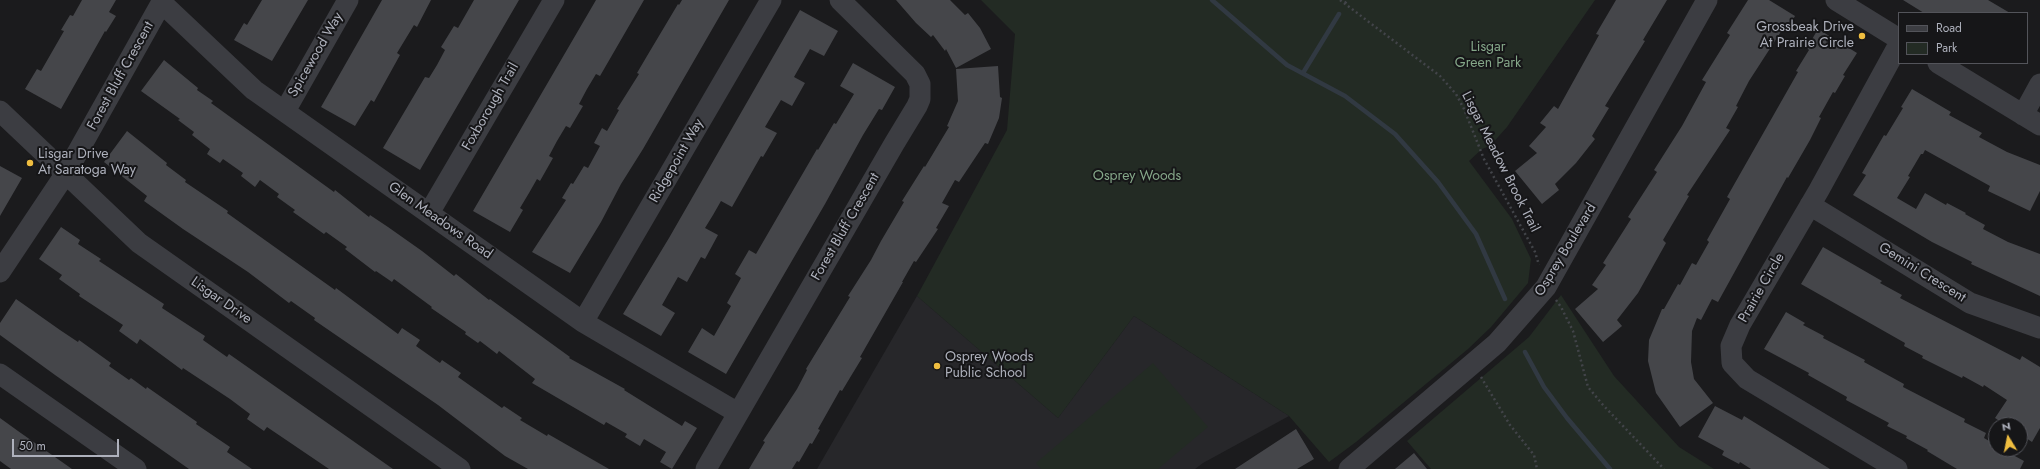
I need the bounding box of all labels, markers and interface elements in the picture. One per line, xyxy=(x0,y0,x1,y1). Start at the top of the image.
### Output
street label: Spicewood Way xyxy=(285,10,347,100)
legend xyxy=(1898,12,2028,64)
street label: Forest Bluff Crescent xyxy=(84,19,158,133)
text: Road xyxy=(1936,19,1962,37)
place label: Grossbeak Drive At Prairie Circle xyxy=(1756,20,1854,52)
marker: Grossbeak Drive At Prairie Circle xyxy=(1857,31,1867,41)
text: Park xyxy=(1936,39,1957,57)
park label: Lisgar Green Park xyxy=(1455,40,1521,72)
street label: Foxborough Trail xyxy=(459,60,523,154)
street label: Lisgar Meadow Brook Trail xyxy=(1457,89,1543,235)
street label: Ridgepoint Way xyxy=(646,116,708,206)
place label: Lisgar Drive At Saratoga Way xyxy=(38,147,136,180)
marker: Lisgar Drive At Saratoga Way xyxy=(25,158,35,168)
park label: Osprey Woods xyxy=(1093,169,1181,185)
street label: Forest Bluff Crescent xyxy=(808,170,884,284)
street label: Glen Meadows Road xyxy=(385,179,495,263)
street label: Osprey Boulevard xyxy=(1532,201,1600,299)
street label: Gemini Crescent xyxy=(1875,240,1969,306)
street label: Prairie Circle xyxy=(1735,250,1789,326)
street label: Lisgar Drive xyxy=(187,274,255,328)
place label: Osprey Woods Public School xyxy=(945,350,1033,382)
marker: Osprey Woods Public School xyxy=(932,361,942,371)
north arrow xyxy=(1988,417,2028,457)
text: N xyxy=(2000,418,2012,435)
scale bar xyxy=(14,431,121,457)
text: 50 m xyxy=(19,437,46,455)

